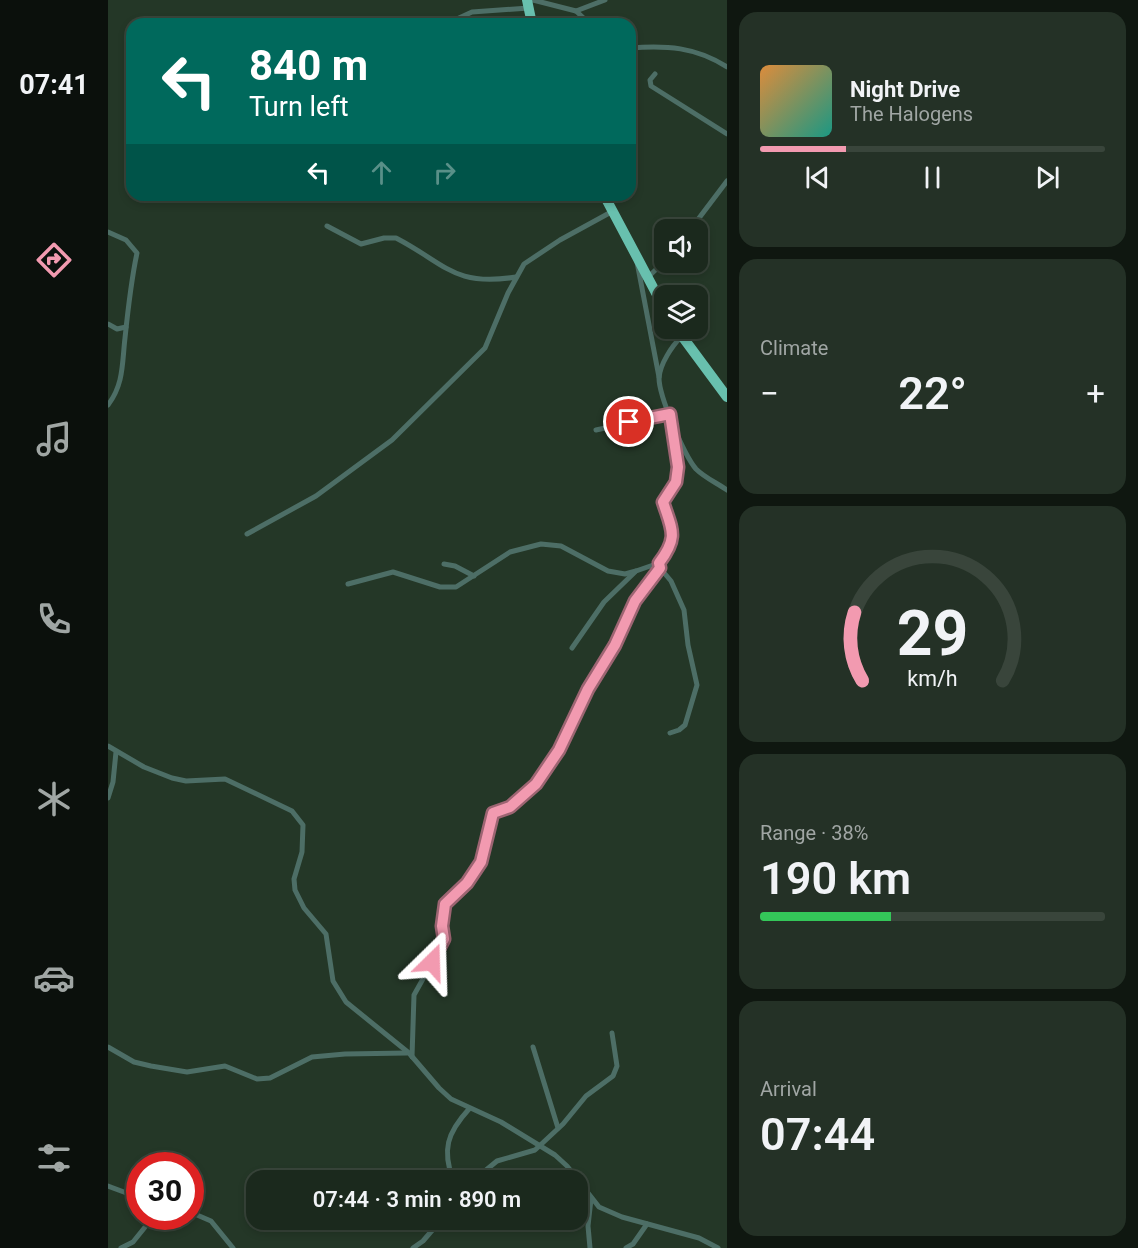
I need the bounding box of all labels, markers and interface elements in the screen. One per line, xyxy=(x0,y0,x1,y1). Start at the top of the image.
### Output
text: 840 m xyxy=(249,41,368,90)
icon: left xyxy=(150,42,228,120)
text: 07:41 xyxy=(19,69,89,101)
text: Night Drive xyxy=(850,77,960,102)
text: Turn left xyxy=(249,91,349,123)
text: The Halogens xyxy=(850,102,973,126)
icon: left xyxy=(302,156,335,189)
icon: ahead xyxy=(365,156,398,189)
icon: right xyxy=(428,156,461,189)
icon: previous xyxy=(801,161,834,194)
icon: pause xyxy=(916,161,949,194)
icon: next xyxy=(1031,161,1064,194)
map controls xyxy=(654,219,708,339)
button: sound xyxy=(654,219,708,273)
icon: directions xyxy=(33,239,75,281)
button: layers xyxy=(654,285,708,339)
text: Climate xyxy=(760,336,828,360)
text: 22° xyxy=(898,367,967,420)
text: − xyxy=(760,374,779,413)
text: + xyxy=(1086,374,1105,413)
pin xyxy=(603,396,654,447)
icon: arrive xyxy=(612,405,645,438)
icon: music xyxy=(33,418,75,460)
text: 29 xyxy=(897,597,968,670)
icon: phone xyxy=(33,598,75,640)
text: km/h xyxy=(907,666,958,691)
icon: climate xyxy=(33,778,75,820)
text: Range · 38% xyxy=(760,821,868,845)
text: 190 km xyxy=(760,852,911,905)
position arrow xyxy=(400,930,464,994)
icon: car xyxy=(33,957,75,999)
text: Arrival xyxy=(760,1077,817,1101)
text: 07:44 xyxy=(760,1108,875,1161)
icon: filters xyxy=(33,1137,75,1179)
speed limit sign: 30 xyxy=(126,1152,204,1230)
text: 07:44 · 3 min · 890 m xyxy=(313,1187,521,1212)

